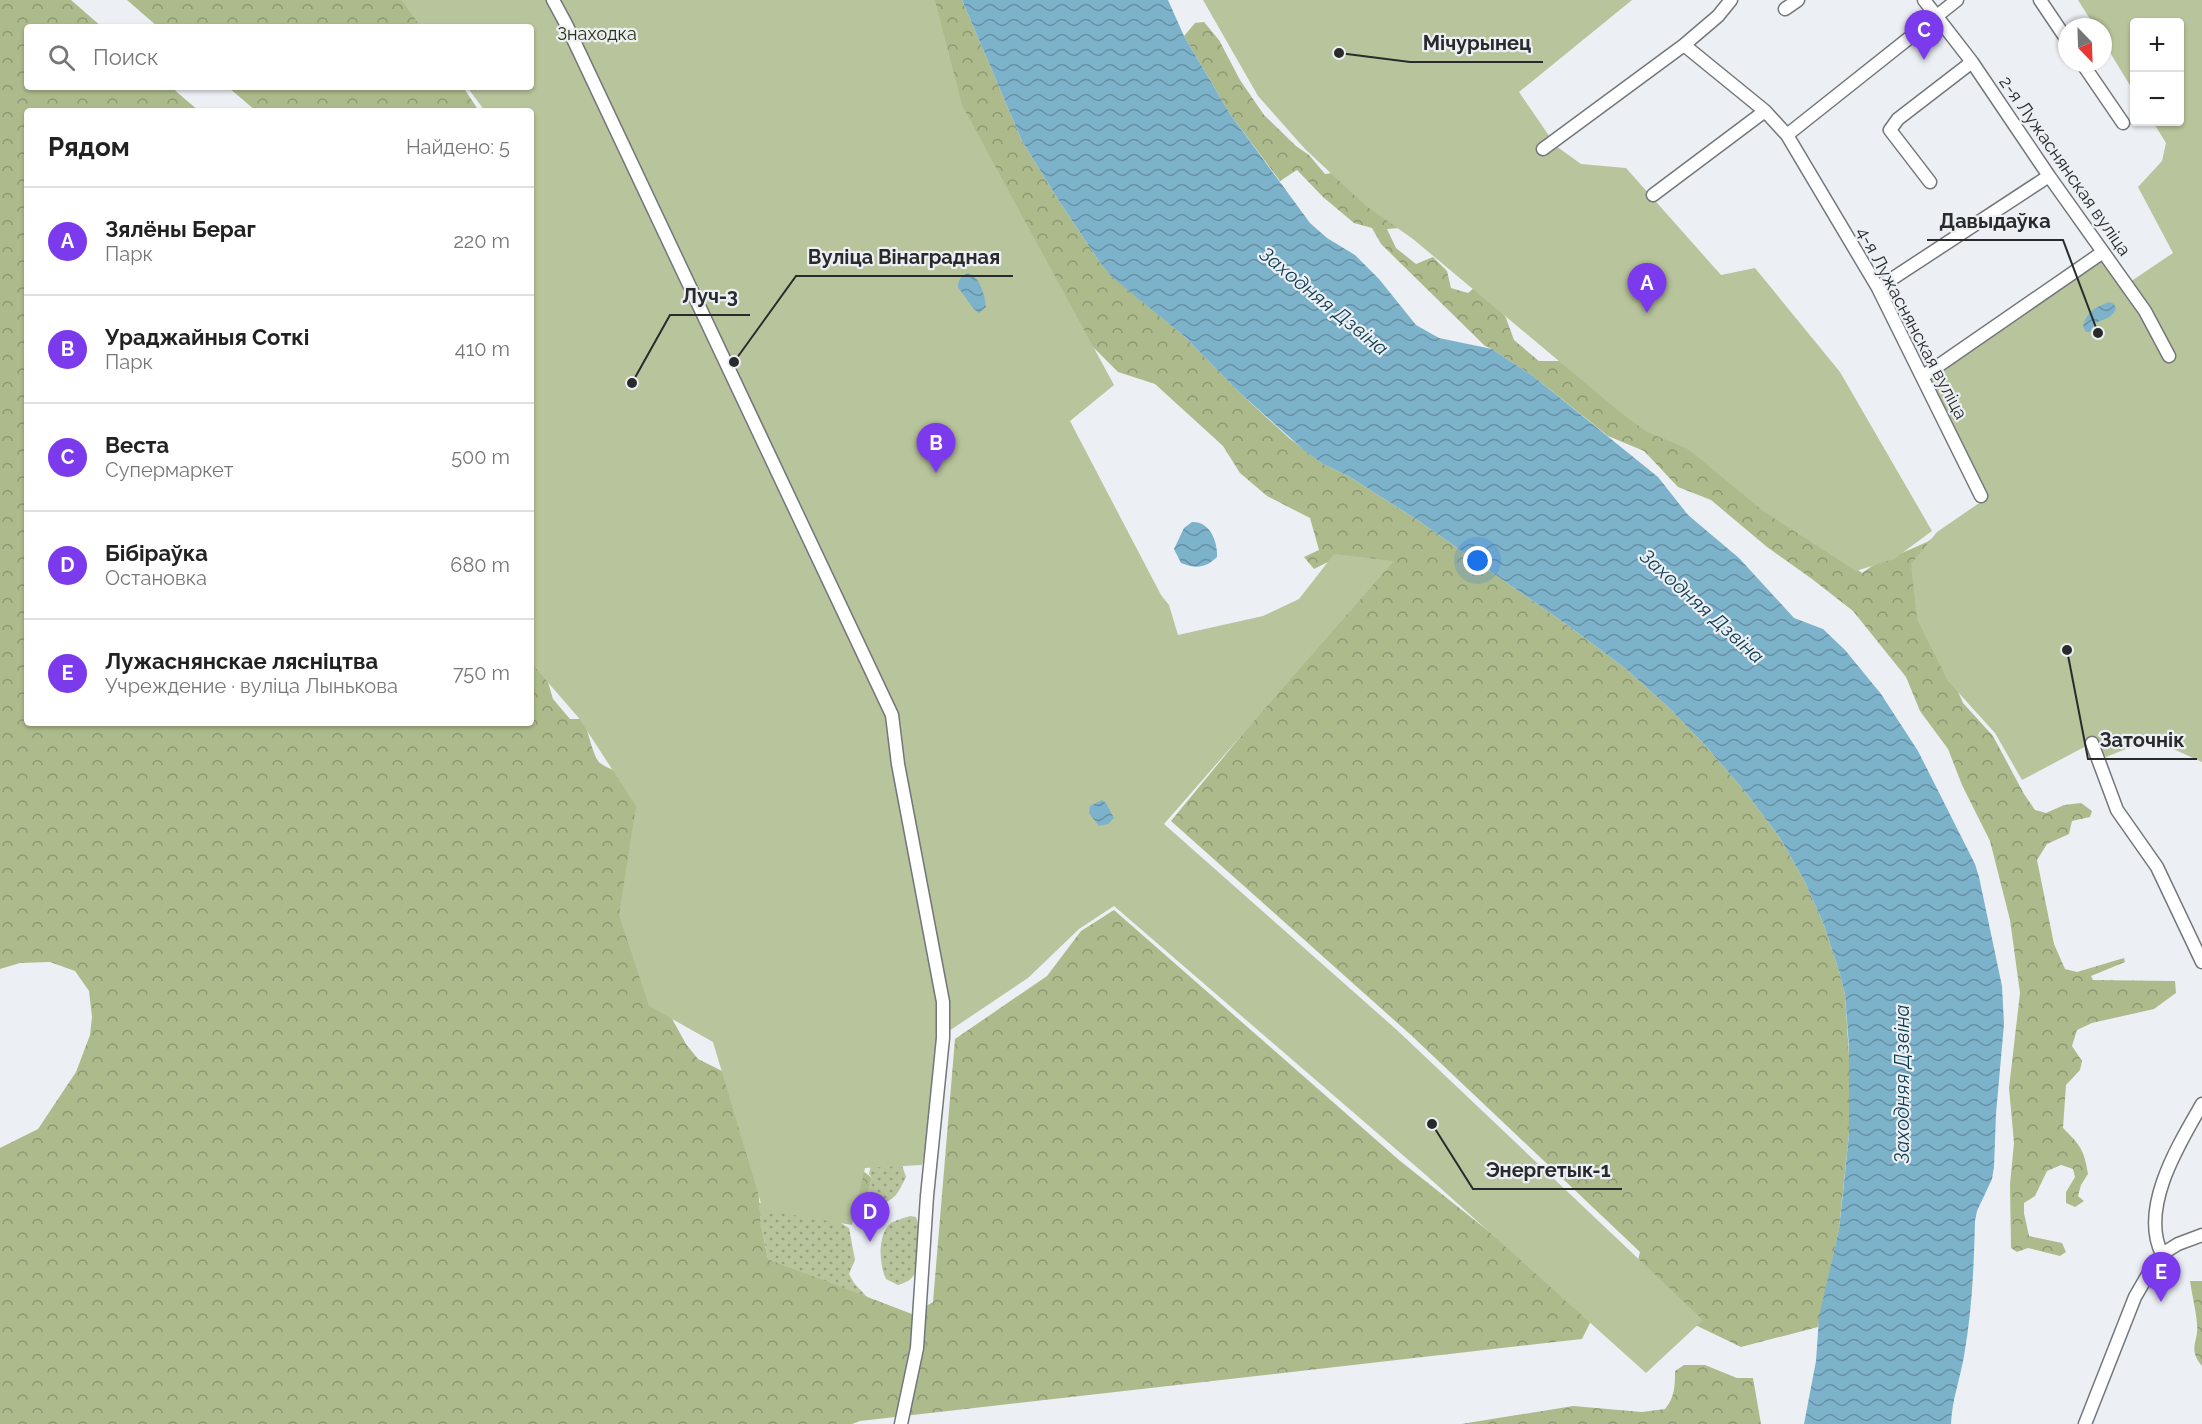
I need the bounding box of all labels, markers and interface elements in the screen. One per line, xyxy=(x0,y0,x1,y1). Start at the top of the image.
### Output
pin: C xyxy=(1904,10,1944,60)
north arrow xyxy=(2058,18,2112,72)
map controls xyxy=(2130,18,2184,126)
button: + xyxy=(2130,18,2184,72)
park label: Знаходка xyxy=(557,23,637,44)
search box xyxy=(24,24,534,90)
callout: Мічурынец xyxy=(1410,24,1543,62)
text: Мічурынец xyxy=(1423,31,1531,55)
icon: search xyxy=(45,41,78,74)
text: Поиск xyxy=(93,44,158,70)
street label: 2-я Лужаснянская вуліца xyxy=(1995,72,2136,260)
button: − xyxy=(2130,72,2184,126)
text: Рядом xyxy=(48,132,130,162)
text: Найдено: 5 xyxy=(406,135,510,159)
callout: Давыдаўка xyxy=(1927,202,2063,240)
text: Давыдаўка xyxy=(1939,209,2051,233)
text: Зялёны Бераг xyxy=(105,216,256,242)
street label: 4-я Лужаснянская вуліца xyxy=(1853,223,1972,423)
text: A xyxy=(61,229,74,253)
text: 220 m xyxy=(453,229,510,253)
callout: Вуліца Вінаградная xyxy=(796,238,1013,276)
text: Парк xyxy=(105,242,153,266)
water label: Заходняя Дзвіна xyxy=(1255,242,1393,360)
text: Вуліца Вінаградная xyxy=(808,245,1000,269)
pin: A xyxy=(1628,264,1666,313)
callout: Луч-3 xyxy=(670,277,750,315)
text: Луч-3 xyxy=(682,284,738,308)
text: Ураджайныя Соткі xyxy=(105,324,309,350)
text: B xyxy=(61,337,74,361)
text: 410 m xyxy=(455,337,510,361)
text: Парк xyxy=(105,350,153,374)
pin: B xyxy=(916,424,956,473)
text: Веста xyxy=(105,432,169,458)
text: C xyxy=(61,445,74,469)
text: 500 m xyxy=(451,445,510,469)
text: Супермаркет xyxy=(105,458,233,482)
text: Бібіраўка xyxy=(105,540,208,566)
water label: Заходняя Дзвіна xyxy=(1635,544,1769,668)
your location xyxy=(1463,546,1492,575)
text: D xyxy=(60,553,75,577)
text: 680 m xyxy=(450,553,510,577)
text: Остановка xyxy=(105,566,207,590)
text: Лужаснянскае лясніцтва xyxy=(105,648,378,674)
text: E xyxy=(61,661,74,685)
text: 750 m xyxy=(453,661,510,685)
text: Учреждение · вуліца Лынькова xyxy=(105,674,398,698)
callout: Заточнік xyxy=(2088,721,2197,759)
text: Заточнік xyxy=(2099,728,2185,752)
water label: Заходняя Дзвіна xyxy=(1890,1004,1914,1164)
callout: Энергетык-1 xyxy=(1473,1151,1622,1189)
text: Энергетык-1 xyxy=(1485,1158,1611,1182)
pin: D xyxy=(850,1192,890,1242)
pin: E xyxy=(2142,1252,2180,1302)

